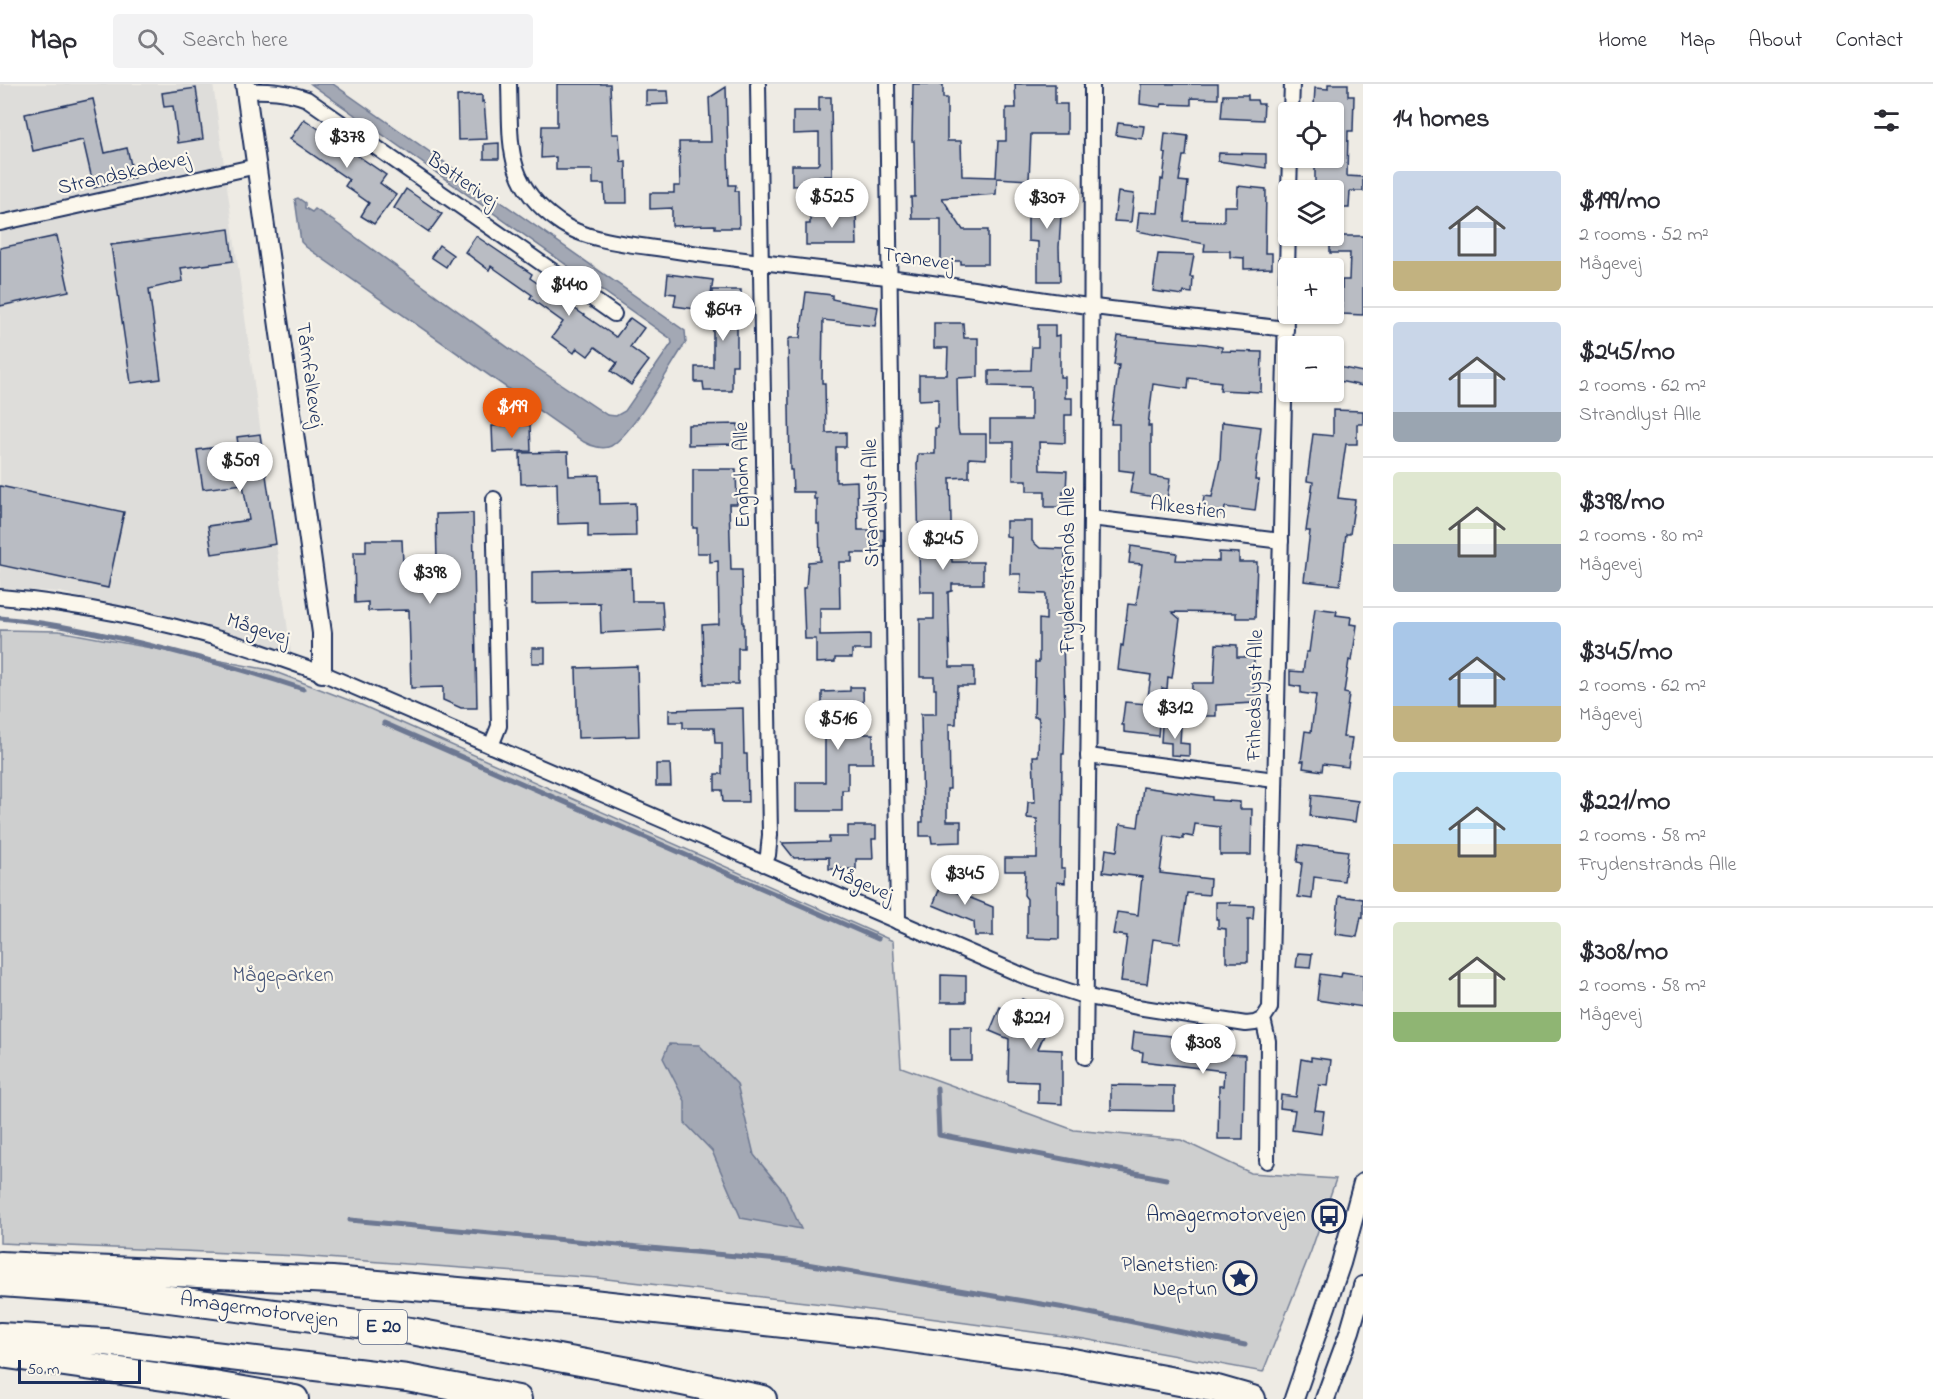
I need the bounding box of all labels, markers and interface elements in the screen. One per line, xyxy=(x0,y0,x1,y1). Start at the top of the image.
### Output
search box xyxy=(113,14,533,68)
text: Map xyxy=(30,21,77,62)
icon: search xyxy=(134,25,167,58)
text: Search here xyxy=(182,25,288,57)
text: Home xyxy=(1598,26,1647,56)
text: Map xyxy=(1680,26,1715,56)
text: About xyxy=(1748,26,1802,56)
text: Contact xyxy=(1835,26,1903,56)
text: 14 homes xyxy=(1393,101,1489,139)
map controls xyxy=(1278,102,1344,402)
button: locate xyxy=(1278,102,1344,168)
icon: filters xyxy=(1870,104,1903,137)
pin: $378 xyxy=(311,118,383,169)
text: $378 xyxy=(329,123,365,152)
street label: Strandskadevej xyxy=(55,144,194,204)
street label: Batterivej xyxy=(419,145,505,217)
pin: $525 xyxy=(796,178,868,229)
pin: $307 xyxy=(1011,179,1083,230)
button: layers xyxy=(1278,180,1344,246)
text: $525 xyxy=(810,183,854,212)
text: $199/mo xyxy=(1579,183,1660,221)
text: $307 xyxy=(1028,184,1066,213)
icon: home xyxy=(1441,195,1513,267)
text: 2 rooms · 52 m² xyxy=(1579,221,1709,250)
street label: Tranevej xyxy=(880,240,957,280)
text: Mågevej xyxy=(1579,250,1641,279)
button: + xyxy=(1278,258,1344,324)
pin: $440 xyxy=(533,266,605,317)
text: $440 xyxy=(550,271,588,300)
pin: $647 xyxy=(687,291,759,342)
text: $647 xyxy=(704,296,742,325)
street label: Tårnfalkevej xyxy=(287,321,331,430)
text: $245/mo xyxy=(1579,334,1675,372)
button: − xyxy=(1278,336,1344,402)
icon: home xyxy=(1441,346,1513,418)
text: 2 rooms · 62 m² xyxy=(1579,372,1706,401)
pin: $199 xyxy=(476,388,548,439)
text: $199 xyxy=(497,393,527,422)
text: Strandlyst Alle xyxy=(1579,401,1701,430)
street label: Engholm Alle xyxy=(727,421,761,528)
street label: Strandlyst Alle xyxy=(856,438,890,567)
pin: $509 xyxy=(204,442,276,493)
text: $509 xyxy=(221,447,259,476)
text: $398/mo xyxy=(1579,484,1665,522)
street label: Frydenstrands Alle xyxy=(1054,487,1086,654)
street label: Alkestien xyxy=(1148,489,1228,529)
icon: home xyxy=(1441,496,1513,568)
pin: $245 xyxy=(907,520,979,571)
text: 2 rooms · 80 m² xyxy=(1579,522,1704,551)
text: $245 xyxy=(922,525,964,554)
text: Mågevej xyxy=(1579,551,1641,580)
pin: $398 xyxy=(394,554,466,605)
text: $398 xyxy=(413,559,447,588)
street label: Mågevej xyxy=(222,606,294,657)
street label: Frihedslyst Alle xyxy=(1240,628,1274,762)
text: $345/mo xyxy=(1579,634,1673,672)
icon: home xyxy=(1441,646,1513,718)
text: 2 rooms · 62 m² xyxy=(1579,672,1706,701)
pin: $312 xyxy=(1139,689,1211,740)
text: $312 xyxy=(1157,694,1193,723)
pin: $516 xyxy=(802,700,874,751)
text: Mågevej xyxy=(1579,701,1641,730)
text: $516 xyxy=(819,705,857,734)
text: $221/mo xyxy=(1579,784,1671,822)
icon: home xyxy=(1441,796,1513,868)
text: 2 rooms · 58 m² xyxy=(1579,822,1706,851)
text: Frydenstrands Alle xyxy=(1579,851,1737,880)
pin: $345 xyxy=(929,855,1001,906)
street label: Mågevej xyxy=(825,857,899,913)
text: $345 xyxy=(945,860,985,889)
text: $308/mo xyxy=(1579,934,1668,972)
icon: home xyxy=(1441,946,1513,1018)
park label: Mågeparken xyxy=(232,961,334,993)
text: 2 rooms · 58 m² xyxy=(1579,972,1706,1001)
pin: $221 xyxy=(995,999,1067,1050)
text: Mågevej xyxy=(1579,1001,1641,1030)
text: $221 xyxy=(1012,1004,1050,1033)
pin: $308 xyxy=(1167,1024,1239,1075)
text: $308 xyxy=(1185,1029,1221,1058)
bus stop icon: Amagermotorvejen xyxy=(1311,1198,1347,1234)
place label: Amagermotorvejen xyxy=(1146,1201,1306,1233)
place label: Planetstien: Neptun xyxy=(1121,1251,1217,1305)
place icon: Planetstien: Neptun xyxy=(1222,1260,1258,1296)
street label: Amagermotorvejen xyxy=(178,1285,340,1339)
road number: E 20 xyxy=(359,1310,407,1344)
scale bar xyxy=(18,1357,141,1384)
text: 50 m xyxy=(27,1358,59,1382)

